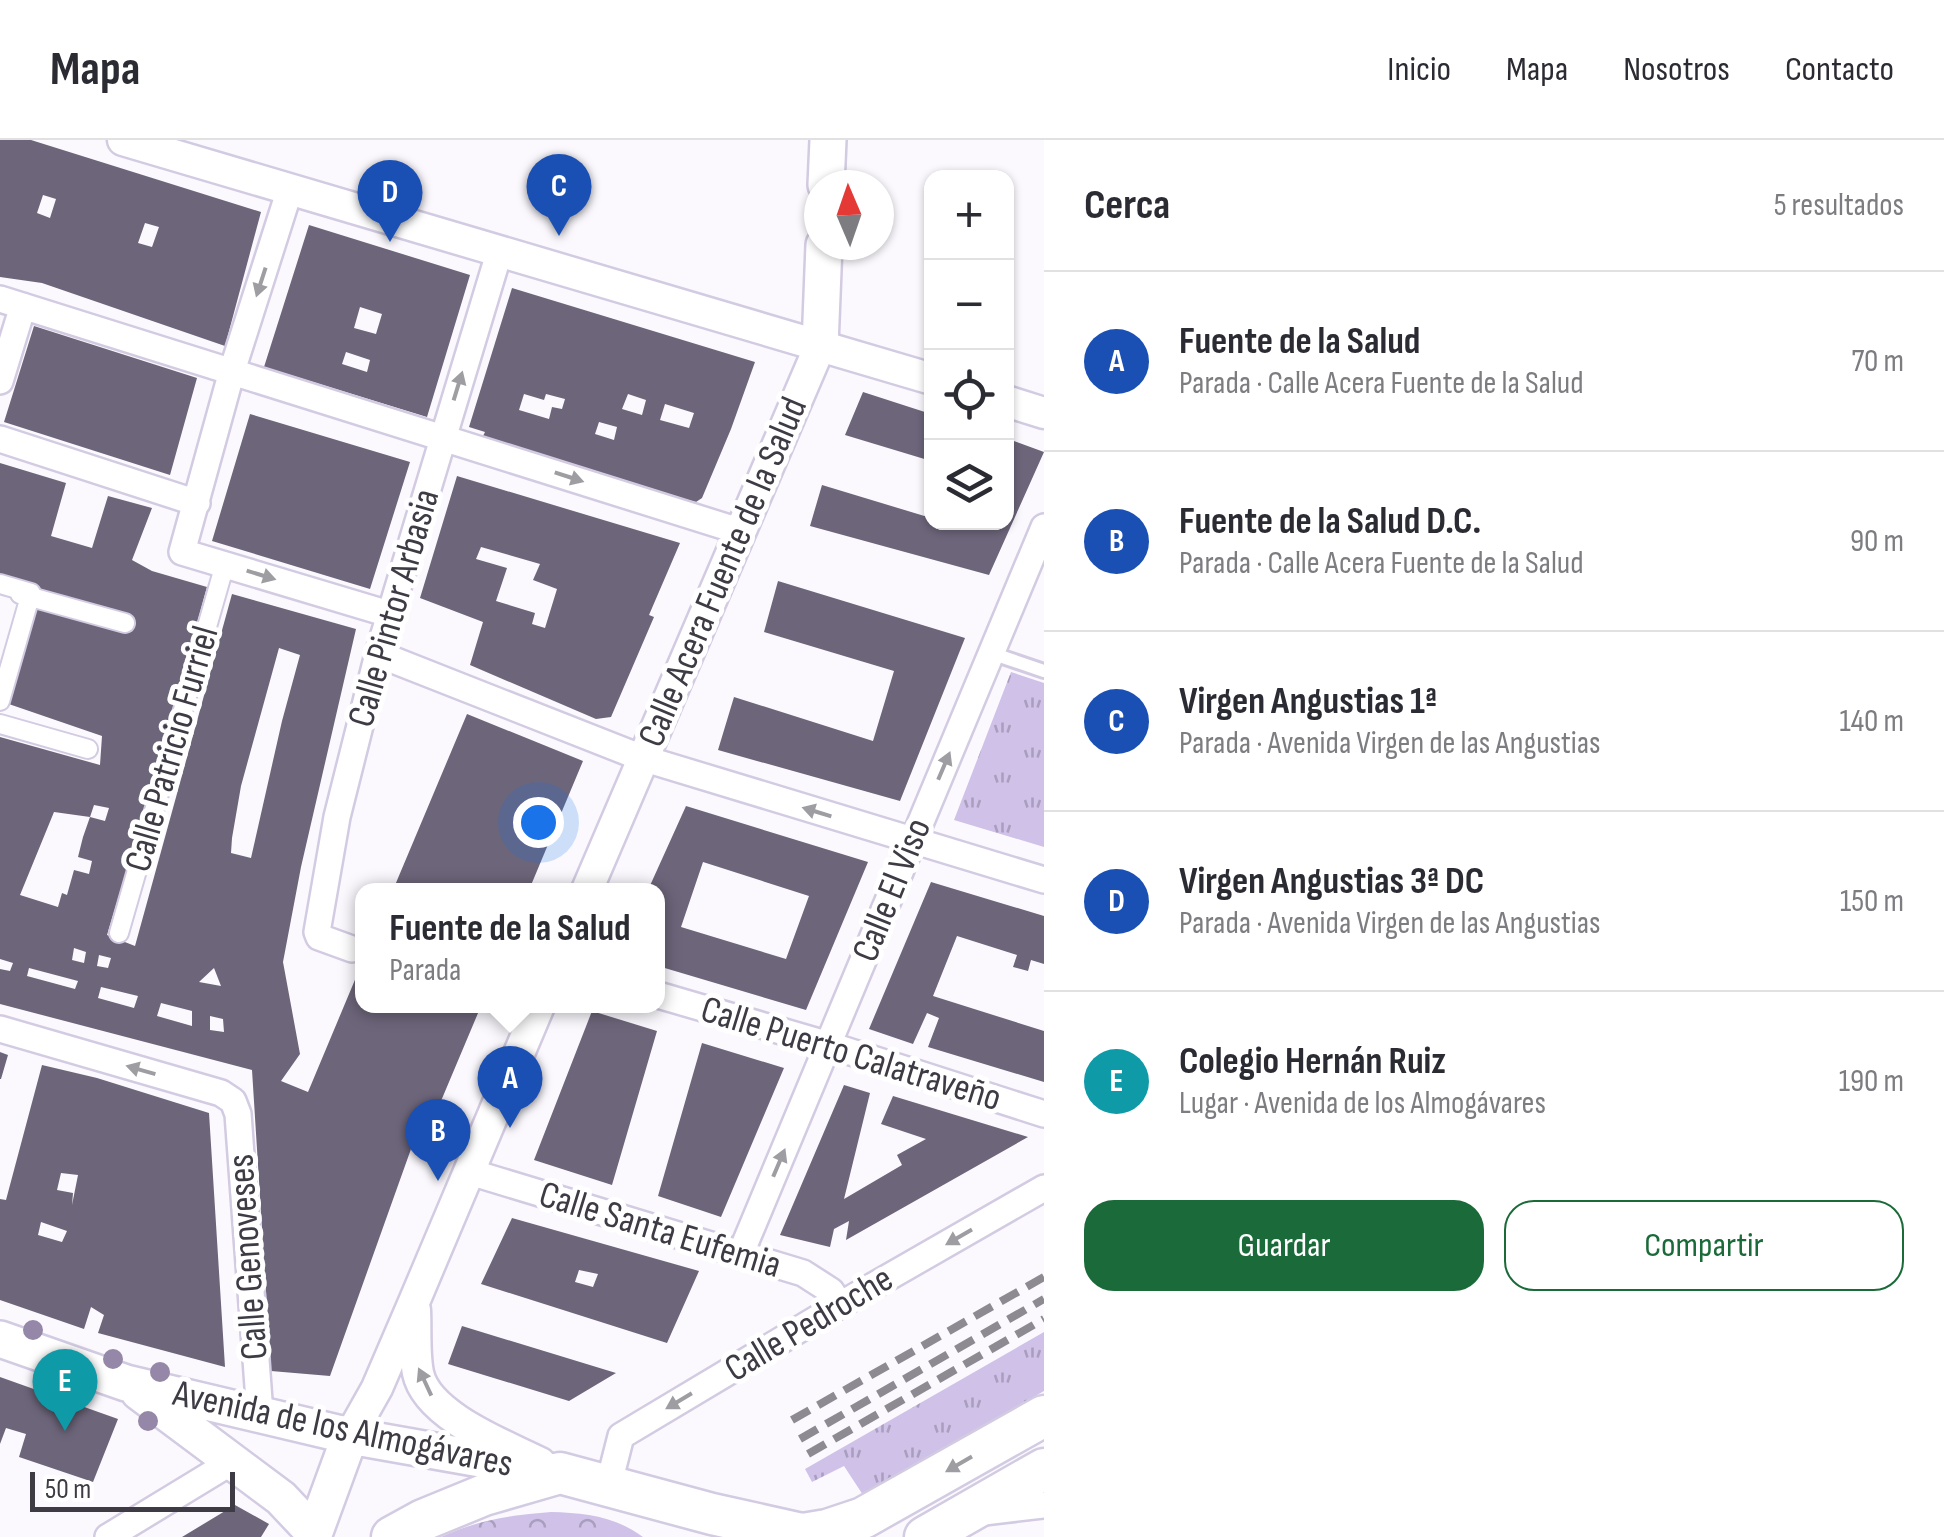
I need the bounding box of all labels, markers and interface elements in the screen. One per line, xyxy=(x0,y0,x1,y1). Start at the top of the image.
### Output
text: Mapa xyxy=(50,41,140,98)
text: Inicio xyxy=(1387,48,1451,91)
text: Mapa xyxy=(1506,48,1568,91)
text: Nosotros xyxy=(1623,48,1730,91)
text: Contacto xyxy=(1785,48,1894,91)
pin: C xyxy=(526,153,592,236)
pin: D xyxy=(358,159,422,242)
north arrow xyxy=(804,170,894,260)
map controls xyxy=(924,170,1014,530)
button: + xyxy=(924,170,1014,260)
text: Cerca xyxy=(1084,180,1170,231)
text: 5 resultados xyxy=(1774,186,1904,225)
button: − xyxy=(924,260,1014,350)
one-way arrow xyxy=(252,267,267,297)
text: Fuente de la Salud xyxy=(1179,319,1420,364)
text: A xyxy=(1109,342,1124,381)
text: 70 m xyxy=(1851,342,1904,381)
button: locate xyxy=(924,350,1014,440)
text: Parada · Calle Acera Fuente de la Salud xyxy=(1179,364,1584,403)
one-way arrow xyxy=(452,371,467,401)
street label: Calle Acera Fuente de la Salud xyxy=(629,391,817,753)
button: layers xyxy=(924,440,1014,530)
one-way arrow xyxy=(555,471,585,486)
street label: Calle Pintor Arbasia xyxy=(339,484,449,732)
text: Fuente de la Salud D.C. xyxy=(1179,499,1481,544)
text: B xyxy=(1109,522,1124,561)
text: 90 m xyxy=(1850,522,1904,561)
text: Parada · Calle Acera Fuente de la Salud xyxy=(1179,544,1584,583)
one-way arrow xyxy=(246,568,276,583)
street label: Calle Patricio Furriel xyxy=(115,621,229,877)
text: Virgen Angustias 1ª xyxy=(1179,679,1437,724)
text: C xyxy=(1108,702,1125,741)
text: 140 m xyxy=(1840,702,1904,741)
text: Parada · Avenida Virgen de las Angustias xyxy=(1179,724,1601,763)
one-way arrow xyxy=(936,751,952,781)
your location xyxy=(513,797,564,848)
one-way arrow xyxy=(801,803,831,818)
street label: Calle El Viso xyxy=(843,812,941,968)
text: Virgen Angustias 3ª DC xyxy=(1179,859,1484,904)
text: D xyxy=(1108,882,1125,921)
text: 150 m xyxy=(1840,882,1904,921)
popup xyxy=(355,883,665,1013)
text: Parada · Avenida Virgen de las Angustias xyxy=(1179,904,1601,943)
text: Fuente de la Salud xyxy=(389,906,631,951)
text: Parada xyxy=(389,951,461,990)
street label: Calle Puerto Calatraveño xyxy=(695,987,1007,1121)
text: Colegio Hernán Ruiz xyxy=(1179,1039,1446,1084)
pin: A xyxy=(478,1046,542,1128)
one-way arrow xyxy=(125,1062,156,1077)
text: E xyxy=(1110,1062,1123,1101)
text: 190 m xyxy=(1839,1062,1904,1101)
text: Lugar · Avenida de los Almogávares xyxy=(1179,1084,1546,1123)
pin: B xyxy=(406,1098,470,1181)
one-way arrow xyxy=(772,1148,788,1178)
street label: Calle Genoveses xyxy=(218,1153,278,1361)
street label: Calle Santa Eufemia xyxy=(534,1172,786,1288)
button: Guardar xyxy=(1084,1200,1484,1291)
button: Compartir xyxy=(1504,1200,1904,1291)
one-way arrow xyxy=(945,1228,974,1245)
street label: Calle Pedroche xyxy=(717,1256,901,1392)
pin: E xyxy=(32,1348,98,1431)
one-way arrow xyxy=(417,1367,433,1396)
street label: Avenida de los Almogávares xyxy=(168,1371,517,1487)
one-way arrow xyxy=(665,1392,693,1409)
one-way arrow xyxy=(945,1455,974,1472)
scale bar xyxy=(30,1467,235,1512)
text: 50 m xyxy=(45,1473,91,1506)

